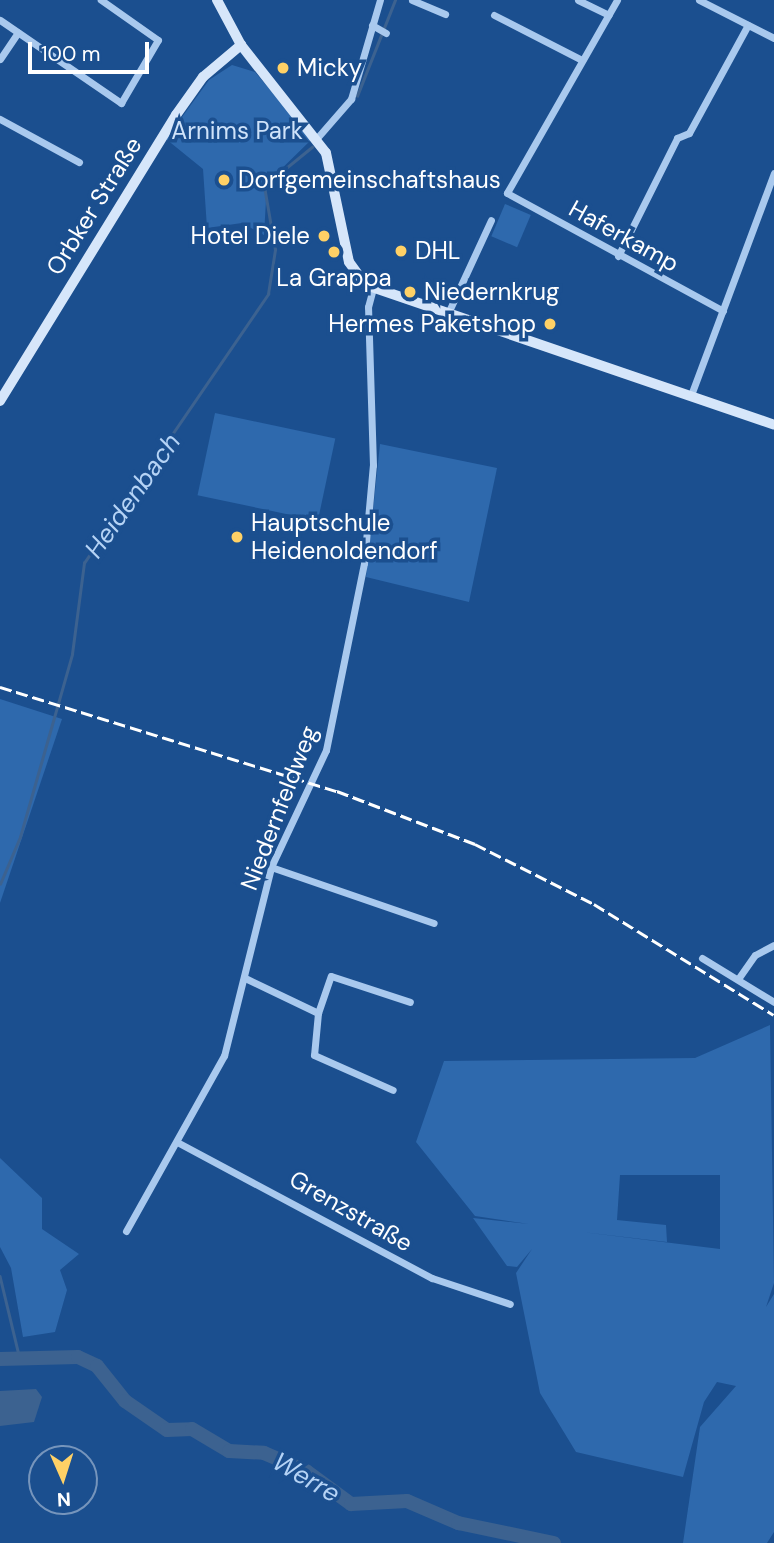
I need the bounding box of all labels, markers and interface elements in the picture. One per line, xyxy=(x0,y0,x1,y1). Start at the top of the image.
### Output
scale bar xyxy=(32,28,152,72)
text: 100 m xyxy=(41,40,101,68)
place label: Micky xyxy=(297,54,362,82)
marker: Micky xyxy=(275,60,291,76)
park label: Arnims Park xyxy=(171,117,303,145)
street label: Orbker Straße xyxy=(40,132,148,280)
place label: Dorfgemeinschaftshaus xyxy=(238,166,501,194)
marker: Dorfgemeinschaftshaus xyxy=(216,172,232,188)
street label: Haferkamp xyxy=(564,194,684,278)
place label: Hotel Diele xyxy=(191,222,310,250)
marker: Hotel Diele xyxy=(316,228,332,244)
place label: DHL xyxy=(415,237,461,265)
marker: DHL xyxy=(393,243,409,259)
marker: La Grappa xyxy=(326,244,342,260)
place label: La Grappa xyxy=(276,264,392,292)
place label: Niedernkrug xyxy=(424,278,559,306)
marker: Niedernkrug xyxy=(402,284,418,300)
place label: Hermes Paketshop xyxy=(328,310,536,338)
marker: Hermes Paketshop xyxy=(542,316,558,332)
water label: Heidenbach xyxy=(79,428,187,564)
place label: Hauptschule Heidenoldendorf xyxy=(251,509,438,565)
marker: Hauptschule Heidenoldendorf xyxy=(229,529,245,545)
street label: Niedernfeldweg xyxy=(234,722,324,894)
street label: Grenzstraße xyxy=(284,1164,418,1258)
north arrow xyxy=(28,1445,98,1515)
water label: Werre xyxy=(267,1446,345,1510)
text: N xyxy=(56,1487,72,1512)

